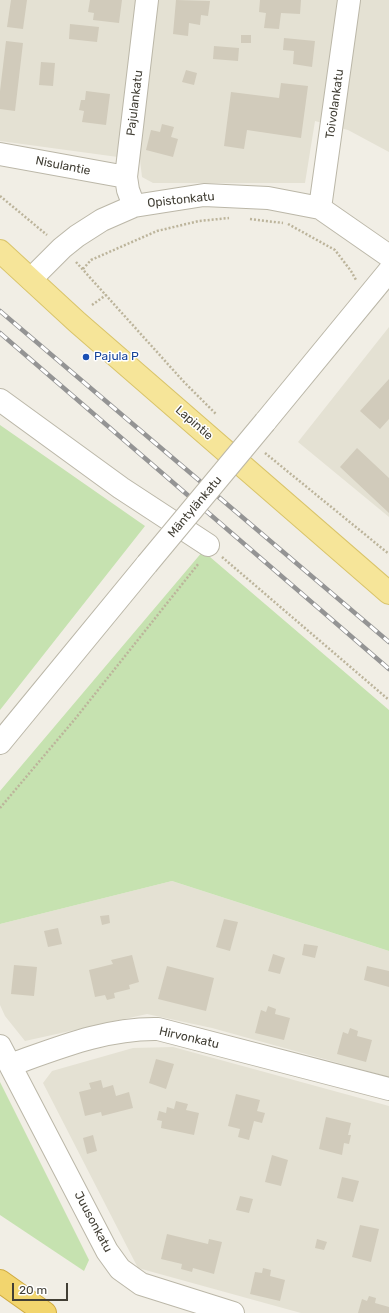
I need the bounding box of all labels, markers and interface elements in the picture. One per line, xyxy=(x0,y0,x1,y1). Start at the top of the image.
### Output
street label: Toivolankatu xyxy=(323,68,347,140)
street label: Pajulankatu xyxy=(124,69,146,137)
street label: Nisulantie xyxy=(34,154,92,178)
street label: Opistonkatu xyxy=(147,189,215,211)
place label: Pajula P xyxy=(94,350,139,364)
marker: Pajula P xyxy=(81,352,91,362)
street label: Lapintie xyxy=(172,403,216,443)
street label: Mäntylänkatu xyxy=(165,473,225,541)
street label: Hirvonkatu xyxy=(158,1024,220,1052)
street label: Juusonkatu xyxy=(71,1189,115,1255)
scale bar xyxy=(14,1275,70,1301)
text: 20 m xyxy=(19,1283,47,1297)

